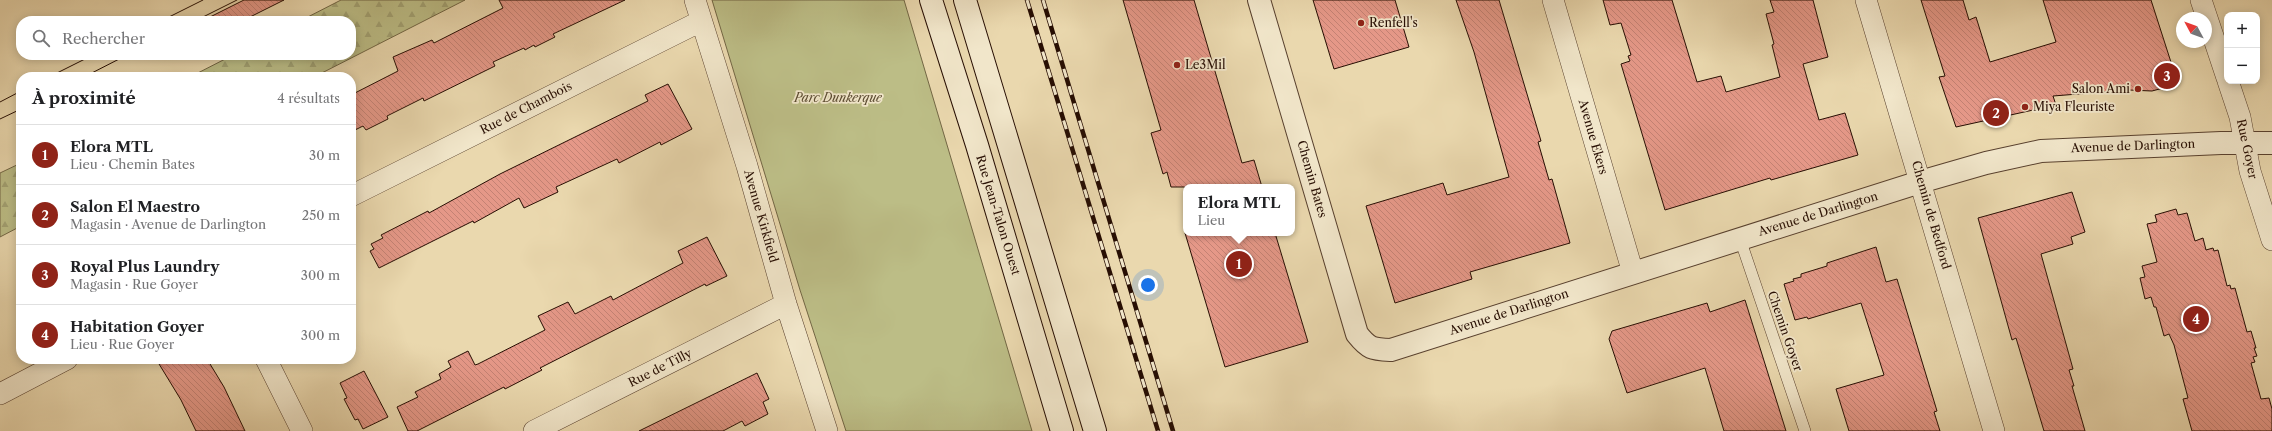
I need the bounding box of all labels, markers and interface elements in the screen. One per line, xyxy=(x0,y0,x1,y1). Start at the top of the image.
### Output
north arrow xyxy=(2176,12,2212,48)
map controls xyxy=(2224,12,2260,84)
button: + xyxy=(2224,12,2260,48)
place label: Renfell's xyxy=(1369,15,1418,30)
search box xyxy=(16,16,356,60)
marker: Renfell's xyxy=(1356,18,1366,28)
icon: search xyxy=(30,27,52,49)
text: Rechercher xyxy=(62,29,145,48)
button: − xyxy=(2224,48,2260,84)
place label: Le3Mil xyxy=(1185,57,1226,72)
marker: Le3Mil xyxy=(1172,60,1182,70)
pin: 3 xyxy=(2154,61,2180,91)
street label: Rue de Chambois xyxy=(477,78,574,137)
place label: Salon Ami xyxy=(2072,81,2130,96)
marker: Salon Ami xyxy=(2133,84,2143,94)
text: À proximité xyxy=(32,88,136,108)
text: 4 résultats xyxy=(277,90,340,106)
park label: Parc Dunkerque xyxy=(793,90,883,105)
street label: Avenue Ekers xyxy=(1575,97,1611,176)
pin: 2 xyxy=(1983,98,2009,128)
place label: Miya Fleuriste xyxy=(2033,99,2115,114)
marker: Miya Fleuriste xyxy=(2020,102,2030,112)
street label: Rue Goyer xyxy=(2234,118,2261,180)
street label: Avenue de Darlington xyxy=(2070,136,2196,155)
text: Elora MTL xyxy=(70,137,153,156)
street label: Chemin Bates xyxy=(1294,138,1331,219)
text: 1 xyxy=(42,147,48,163)
text: 30 m xyxy=(309,147,340,163)
street label: Rue Jean-Talon Ouest xyxy=(973,153,1024,277)
text: Lieu · Chemin Bates xyxy=(70,156,195,172)
street label: Chemin de Bedford xyxy=(1909,159,1954,272)
street label: Avenue Kirkfield xyxy=(741,167,782,265)
popup xyxy=(1183,184,1295,236)
street label: Avenue de Darlington xyxy=(1755,188,1880,239)
text: Elora MTL xyxy=(1198,193,1280,212)
text: Salon El Maestro xyxy=(70,197,200,216)
text: 2 xyxy=(41,207,49,223)
text: 250 m xyxy=(302,207,340,223)
text: Lieu xyxy=(1198,212,1225,228)
text: Magasin · Avenue de Darlington xyxy=(70,216,266,232)
pin: 1 xyxy=(1226,249,1252,279)
text: Royal Plus Laundry xyxy=(70,257,219,276)
text: 3 xyxy=(41,267,49,283)
text: 300 m xyxy=(301,267,340,283)
your location xyxy=(1138,275,1158,295)
text: Magasin · Rue Goyer xyxy=(70,276,198,292)
street label: Avenue de Darlington xyxy=(1446,285,1571,338)
street label: Chemin Goyer xyxy=(1765,289,1806,373)
pin: 4 xyxy=(2183,304,2209,334)
text: Habitation Goyer xyxy=(70,317,204,336)
text: 4 xyxy=(41,327,49,343)
text: 300 m xyxy=(301,327,340,343)
text: Lieu · Rue Goyer xyxy=(70,336,174,352)
street label: Rue de Tilly xyxy=(626,345,694,390)

